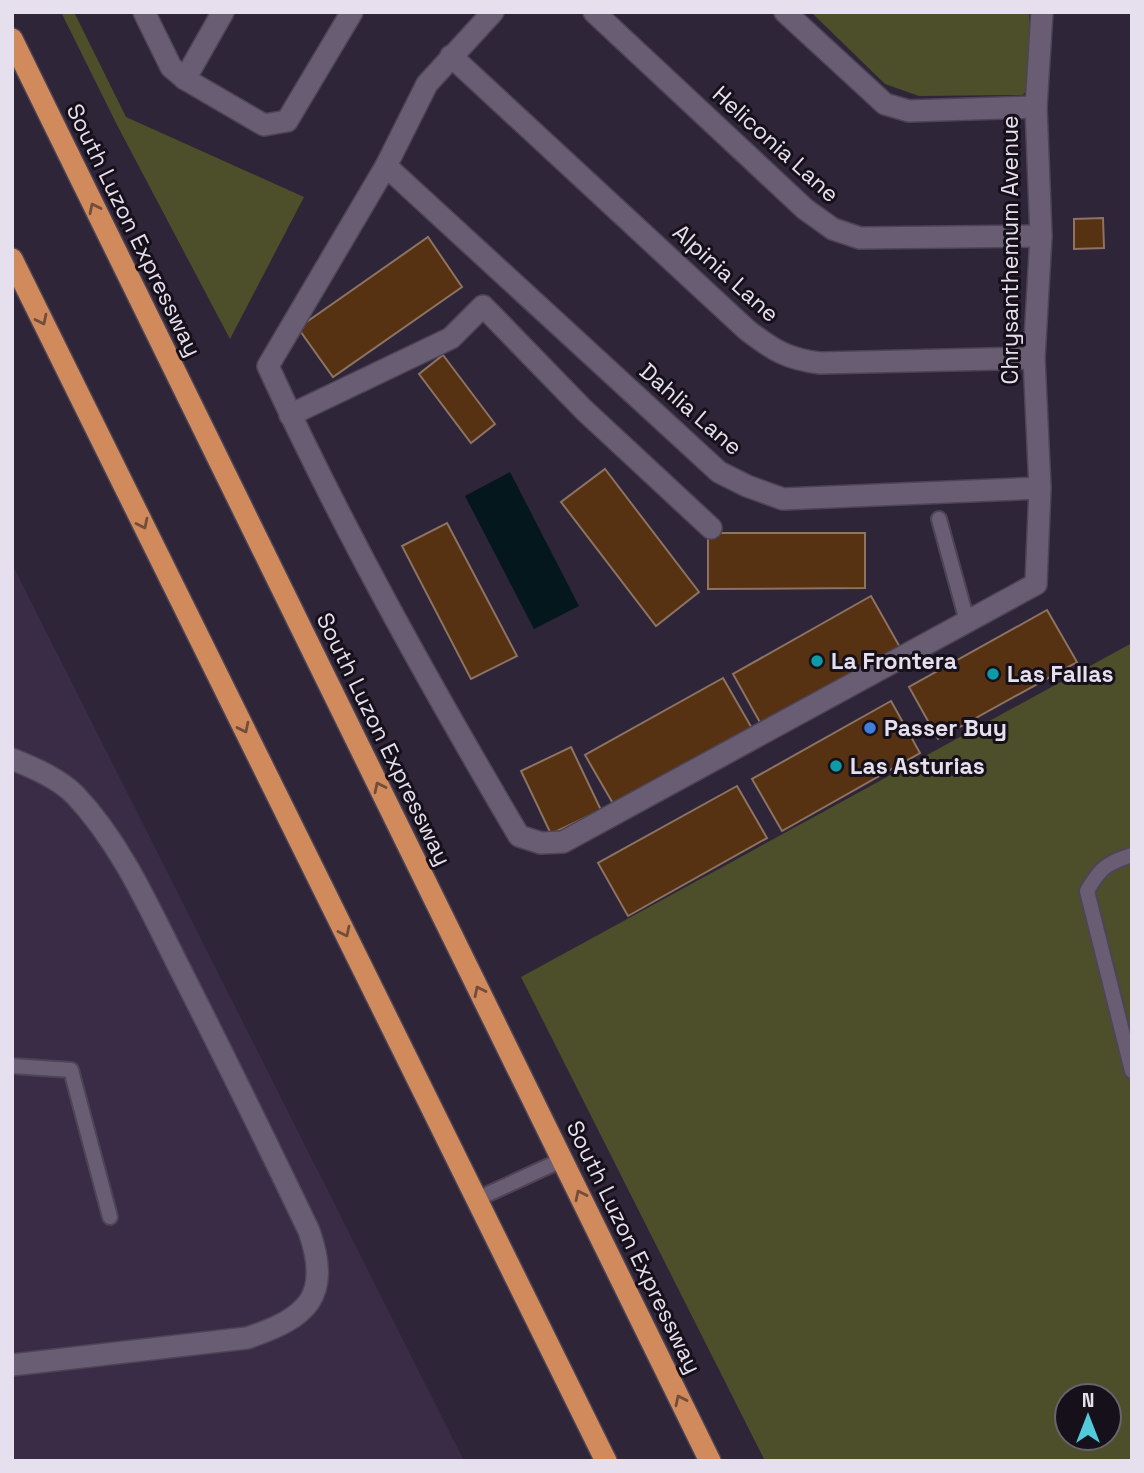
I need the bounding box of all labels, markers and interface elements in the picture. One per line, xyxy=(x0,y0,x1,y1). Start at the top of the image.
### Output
street label: Heliconia Lane xyxy=(706,79,846,209)
street label: South Luzon Expressway xyxy=(60,99,208,361)
street label: Chrysanthemum Avenue xyxy=(995,115,1025,385)
one-way arrow xyxy=(89,203,103,215)
street label: Alpinia Lane xyxy=(667,217,785,329)
one-way arrow xyxy=(34,313,48,325)
street label: Dahlia Lane xyxy=(633,356,749,462)
one-way arrow xyxy=(135,517,149,529)
street label: South Luzon Expressway xyxy=(310,608,458,870)
place label: La Frontera xyxy=(831,646,957,676)
marker: La Frontera xyxy=(809,653,825,669)
place label: Las Fallas xyxy=(1007,659,1113,689)
marker: Las Fallas xyxy=(985,666,1001,682)
place label: Passer Buy xyxy=(884,713,1007,743)
marker: Passer Buy xyxy=(862,720,878,736)
one-way arrow xyxy=(236,721,250,733)
place label: Las Asturias xyxy=(850,751,985,781)
marker: Las Asturias xyxy=(828,758,844,774)
one-way arrow xyxy=(373,782,387,794)
one-way arrow xyxy=(336,925,350,937)
one-way arrow xyxy=(473,986,487,998)
street label: South Luzon Expressway xyxy=(560,1116,708,1378)
one-way arrow xyxy=(574,1190,588,1202)
north arrow xyxy=(1053,1382,1123,1452)
text: N xyxy=(1082,1388,1094,1413)
one-way arrow xyxy=(675,1395,689,1407)

